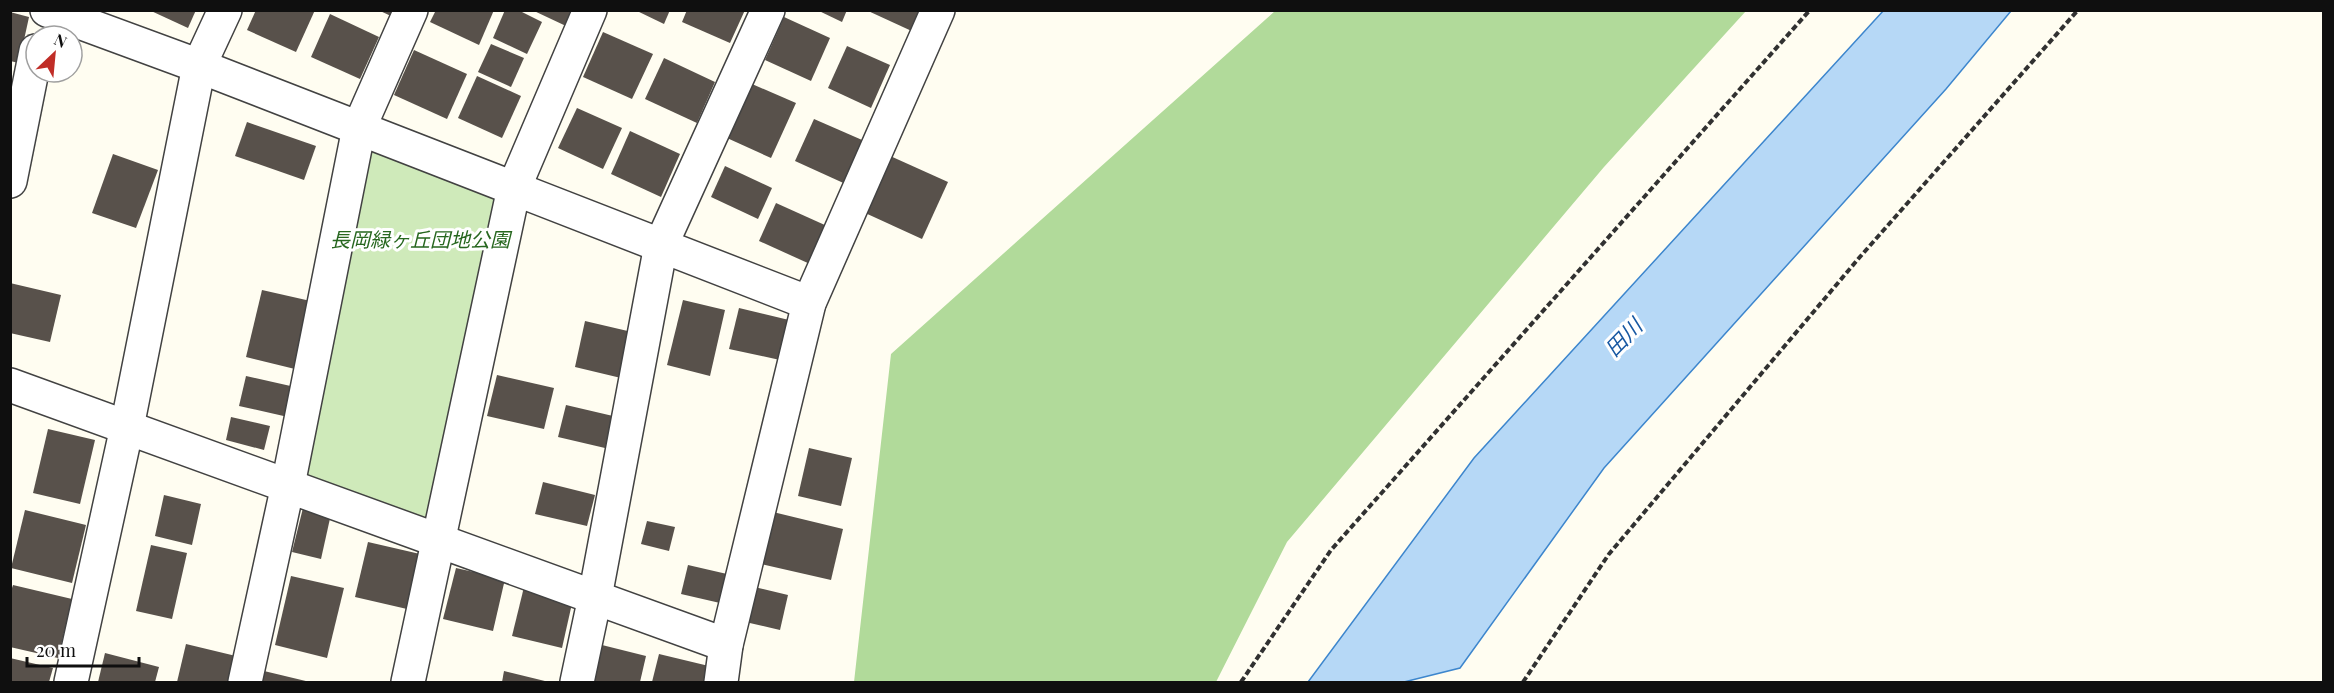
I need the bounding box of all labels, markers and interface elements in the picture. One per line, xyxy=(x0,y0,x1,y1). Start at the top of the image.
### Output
north arrow xyxy=(24,24,84,84)
text: N xyxy=(51,28,71,52)
park label: 長岡緑ヶ丘団地公園 xyxy=(330,225,513,252)
water label: 田川 xyxy=(1598,310,1649,361)
scale bar xyxy=(27,630,140,668)
text: 20 m xyxy=(36,638,76,662)

